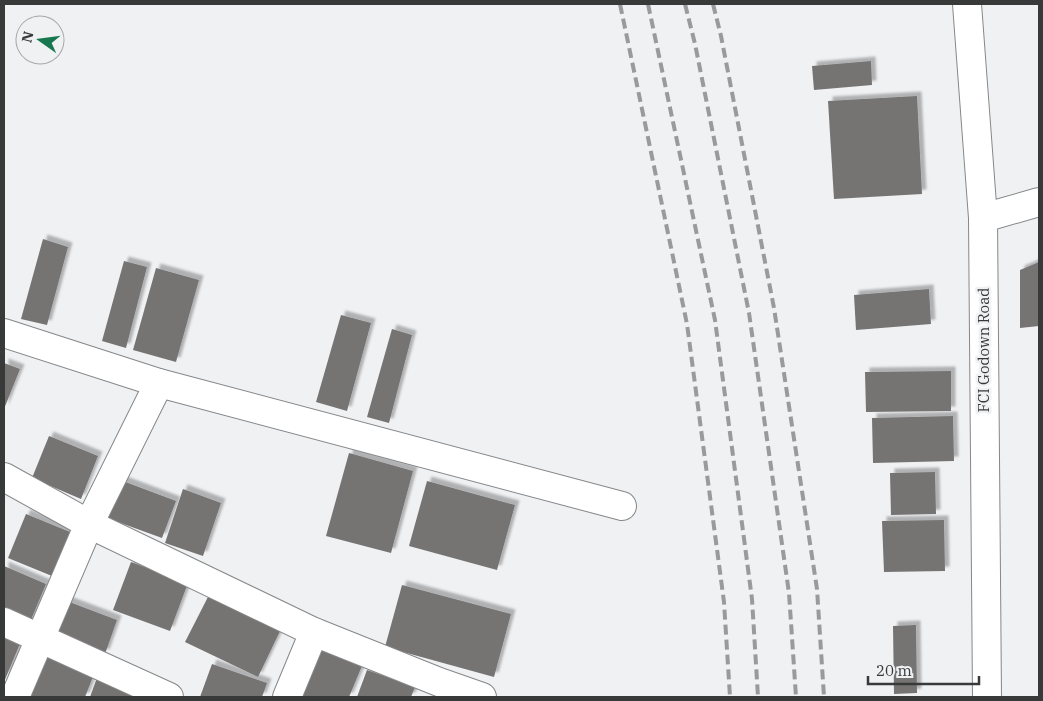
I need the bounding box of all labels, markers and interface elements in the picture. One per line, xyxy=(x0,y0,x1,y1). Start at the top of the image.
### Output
north arrow xyxy=(15,15,65,65)
text: N xyxy=(17,29,37,44)
street label: FCI Godown Road xyxy=(974,288,993,412)
scale bar xyxy=(868,654,979,686)
text: 20 m xyxy=(876,661,912,680)

